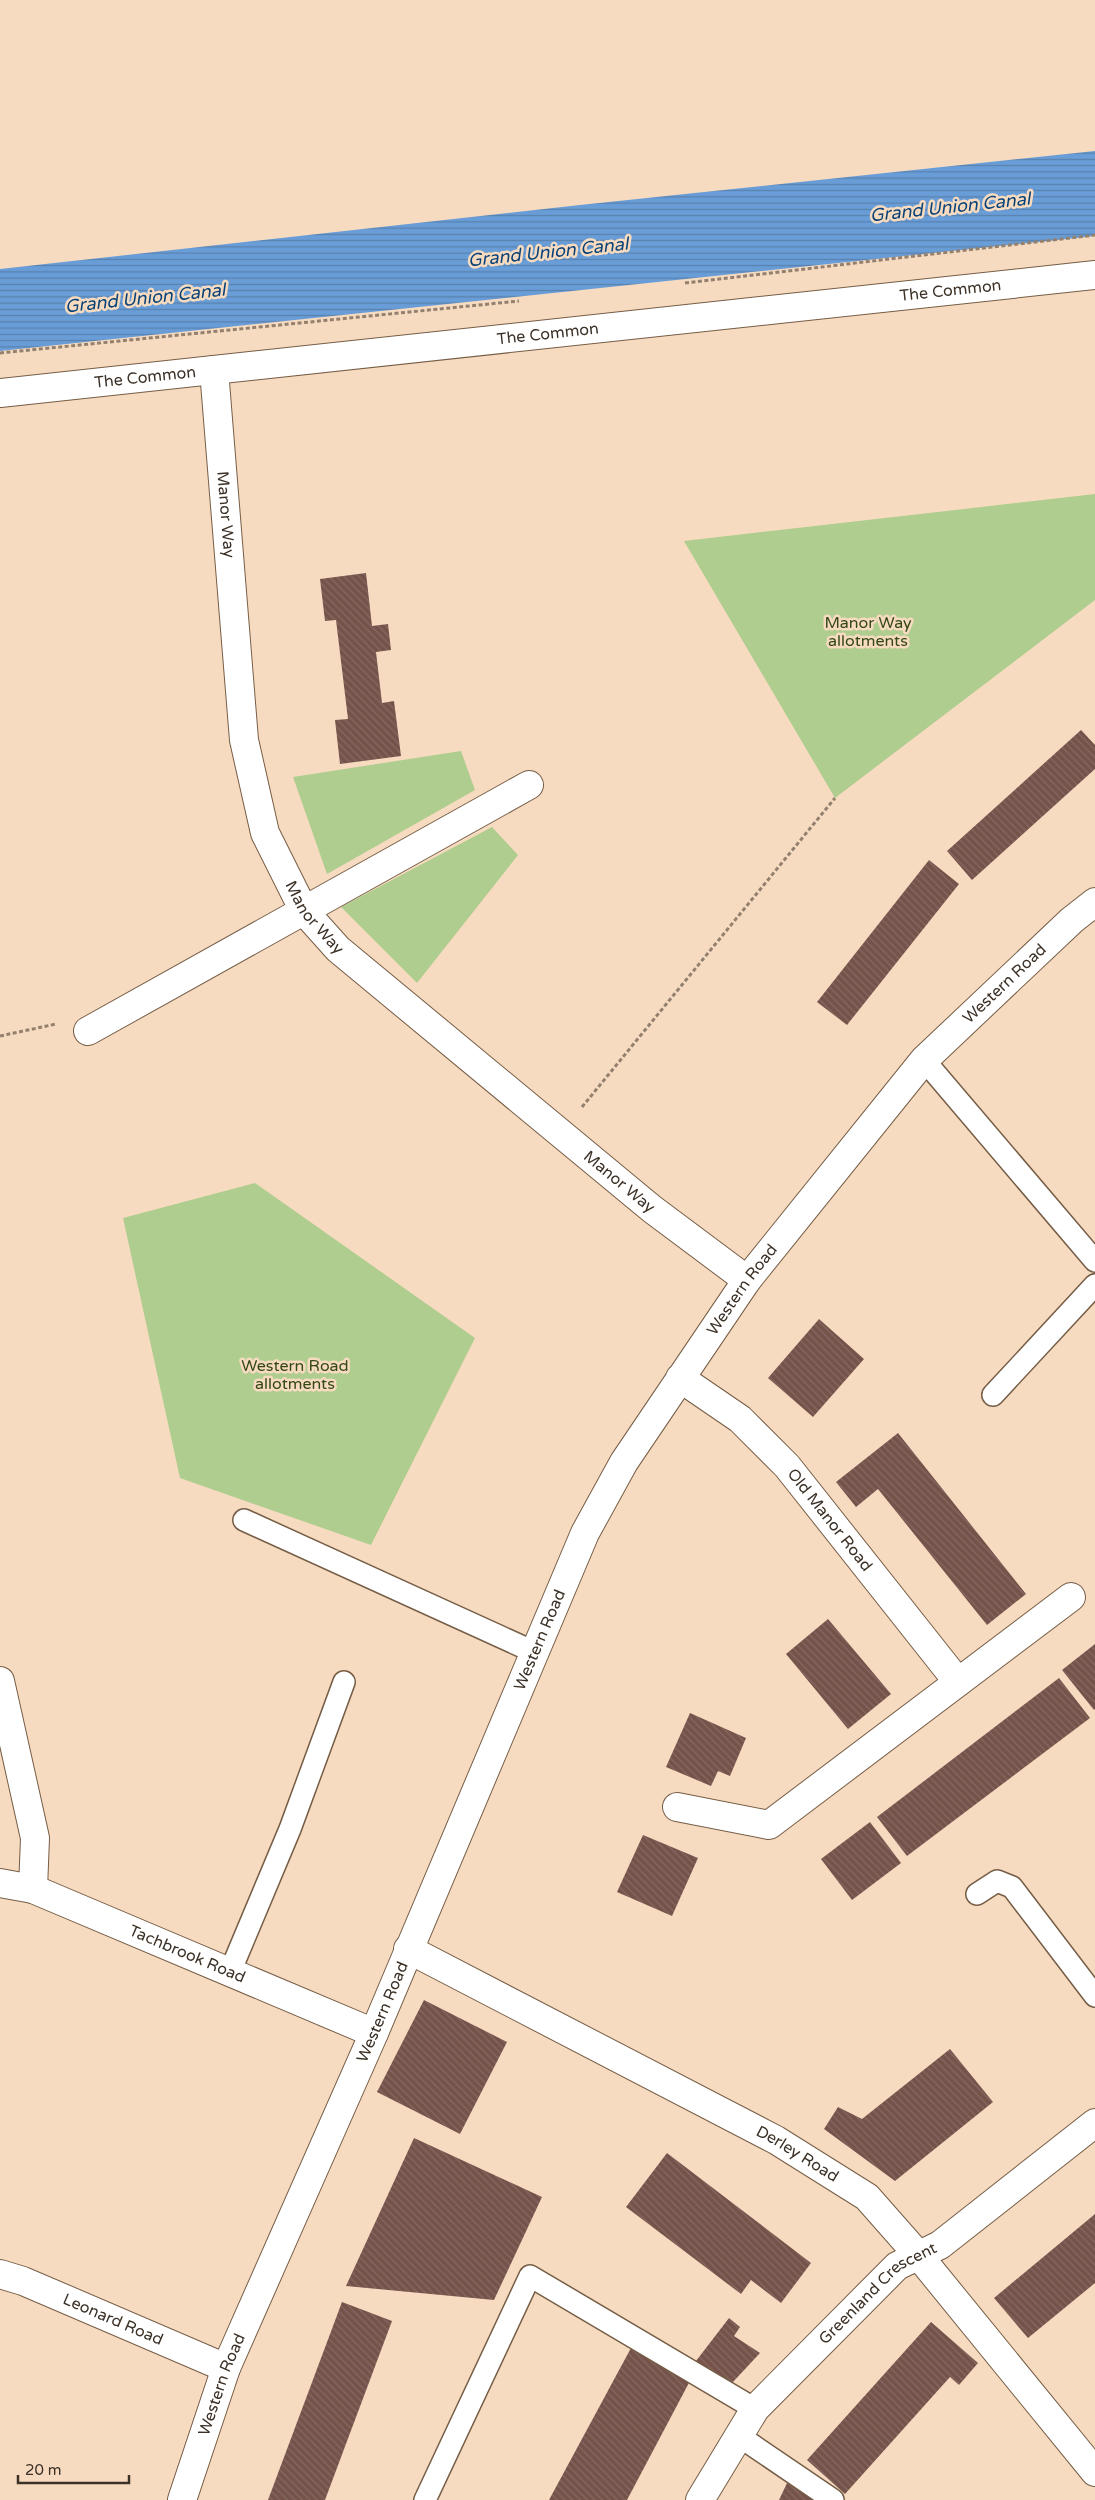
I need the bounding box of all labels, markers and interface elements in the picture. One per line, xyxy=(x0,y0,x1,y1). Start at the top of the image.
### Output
water label: Grand Union Canal xyxy=(869,187,1034,226)
water label: Grand Union Canal xyxy=(467,232,632,271)
street label: The Common xyxy=(899,275,1002,306)
water label: Grand Union Canal xyxy=(64,278,229,317)
street label: The Common xyxy=(496,319,600,349)
street label: The Common xyxy=(93,362,197,393)
street label: Manor Way xyxy=(212,470,239,559)
park label: Manor Way allotments xyxy=(824,613,912,651)
street label: Manor Way xyxy=(281,878,348,959)
street label: Western Road xyxy=(959,940,1050,1028)
street label: Manor Way xyxy=(579,1146,660,1218)
street label: Western Road xyxy=(703,1240,782,1339)
park label: Western Road allotments xyxy=(241,1356,349,1394)
street label: Old Manor Road xyxy=(783,1465,877,1575)
street label: Western Road xyxy=(510,1587,570,1693)
street label: Tachbrook Road xyxy=(126,1921,248,1988)
street label: Western Road xyxy=(352,1959,413,2066)
street label: Derley Road xyxy=(753,2121,842,2187)
street label: Greenland Crescent xyxy=(815,2238,940,2349)
street label: Leonard Road xyxy=(60,2289,166,2350)
street label: Western Road xyxy=(194,2330,250,2438)
scale bar xyxy=(18,2452,129,2484)
text: 20 m xyxy=(25,2461,62,2479)

